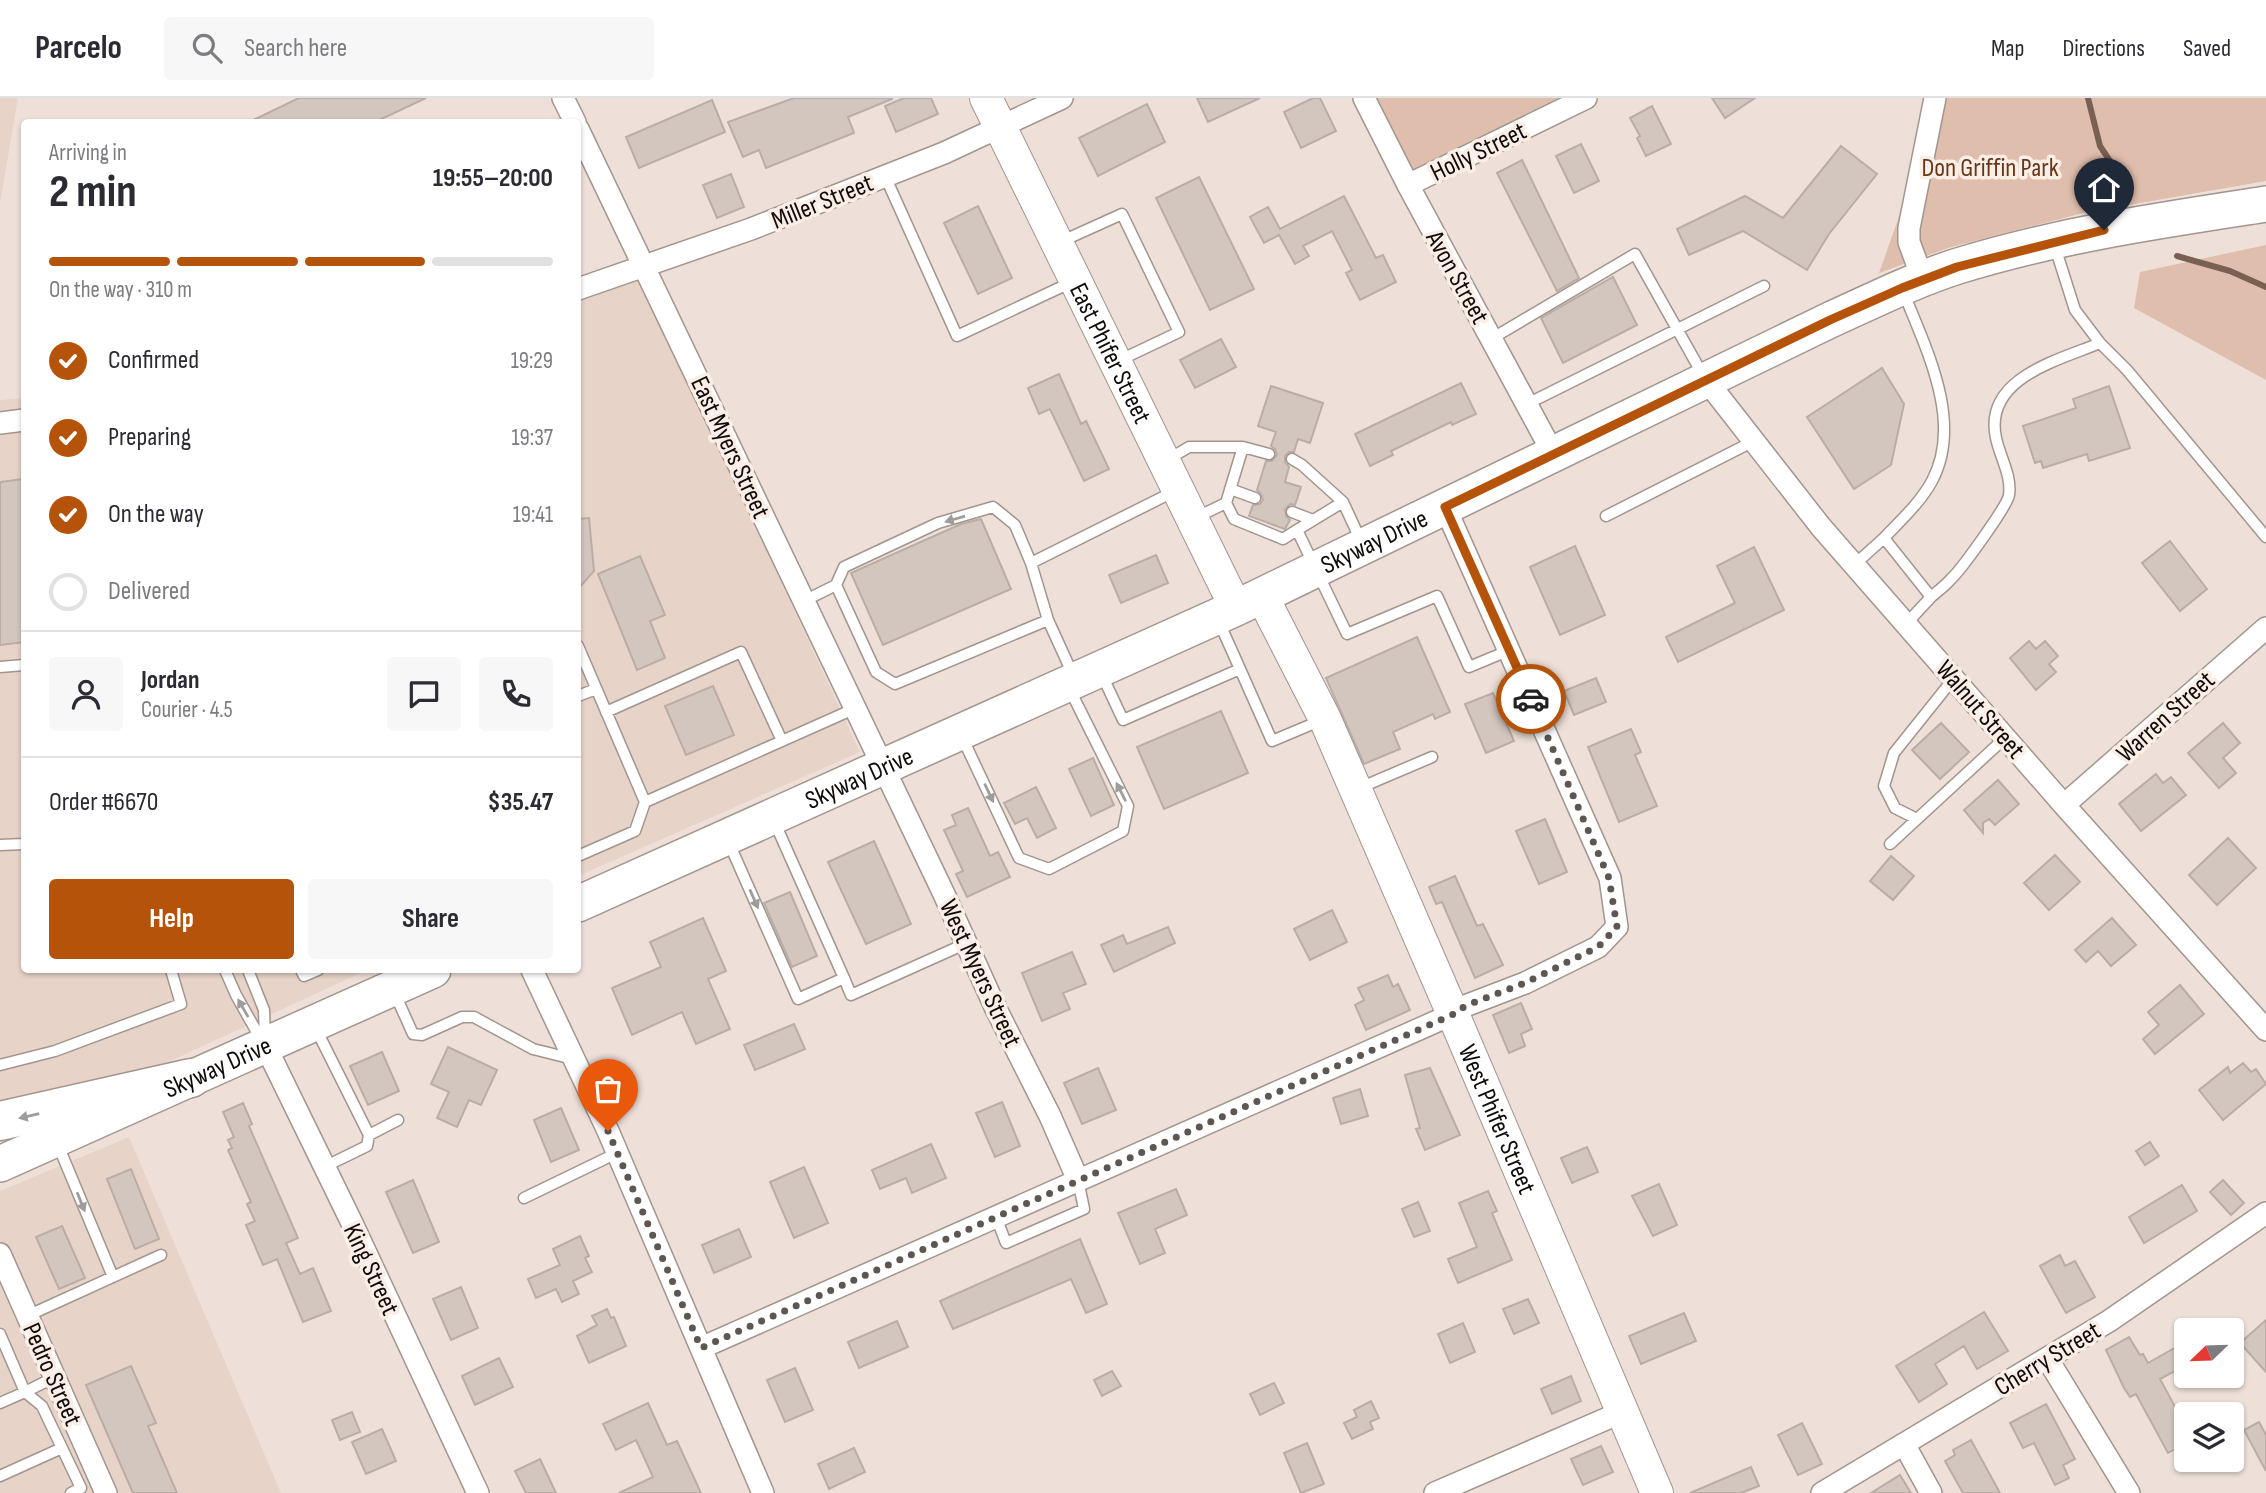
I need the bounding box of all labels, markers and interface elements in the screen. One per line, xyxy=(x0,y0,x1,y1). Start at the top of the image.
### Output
search box xyxy=(164,17,654,80)
text: Parcelo xyxy=(35,28,122,68)
icon: search xyxy=(188,29,226,67)
text: Search here xyxy=(244,33,347,64)
text: Map xyxy=(1991,34,2024,63)
text: Directions xyxy=(2062,34,2145,63)
text: Saved xyxy=(2183,34,2231,63)
street label: Holly Street xyxy=(1426,116,1532,189)
text: Arriving in xyxy=(49,139,127,167)
park label: Don Griffin Park xyxy=(1921,153,2059,184)
pin xyxy=(2074,158,2134,230)
text: 19:55–20:00 xyxy=(433,163,553,194)
text: 2 min xyxy=(49,165,137,220)
street label: Miller Street xyxy=(767,168,878,237)
icon: home xyxy=(2085,169,2123,207)
street label: Avon Street xyxy=(1418,225,1495,330)
text: On the way · 310 m xyxy=(49,276,192,304)
street label: East Phifer Street xyxy=(1062,278,1157,429)
icon: check xyxy=(49,342,87,380)
text: Confirmed xyxy=(108,345,199,376)
text: 19:29 xyxy=(511,347,553,375)
street label: East Myers Street xyxy=(683,372,776,524)
icon: check xyxy=(49,419,87,457)
text: Preparing xyxy=(108,422,191,453)
text: 19:37 xyxy=(512,424,553,452)
icon: check xyxy=(49,496,87,534)
text: On the way xyxy=(108,499,204,530)
text: 19:41 xyxy=(513,501,553,529)
street label: Skyway Drive xyxy=(1316,503,1433,581)
one-way arrow xyxy=(944,514,965,524)
text: Delivered xyxy=(108,576,190,607)
street label: Walnut Street xyxy=(1929,655,2031,765)
button: person xyxy=(49,657,123,731)
button: chat xyxy=(387,657,461,731)
button: phone xyxy=(479,657,553,731)
courier xyxy=(1496,664,1566,734)
text: Jordan xyxy=(141,665,199,696)
street label: Warren Street xyxy=(2111,665,2222,769)
icon: car xyxy=(1512,680,1550,718)
text: Courier · 4.5 xyxy=(141,696,233,724)
street label: Skyway Drive xyxy=(801,741,918,817)
one-way arrow xyxy=(1115,782,1127,802)
one-way arrow xyxy=(983,783,995,803)
text: Order #6670 xyxy=(49,787,158,818)
text: $35.47 xyxy=(488,787,553,818)
button: Help xyxy=(49,879,294,959)
button: Share xyxy=(308,879,553,959)
one-way arrow xyxy=(748,889,760,909)
street label: West Myers Street xyxy=(932,895,1027,1053)
one-way arrow xyxy=(237,999,249,1018)
street label: Skyway Drive xyxy=(159,1030,277,1106)
street label: West Phifer Street xyxy=(1451,1040,1542,1199)
pin xyxy=(578,1059,638,1131)
icon: bag xyxy=(589,1070,627,1108)
one-way arrow xyxy=(18,1111,40,1122)
one-way arrow xyxy=(76,1191,87,1212)
street label: King Street xyxy=(336,1219,405,1320)
street label: Cherry Street xyxy=(1989,1315,2107,1403)
street label: Pedro Street xyxy=(15,1318,88,1431)
north arrow xyxy=(2174,1318,2244,1388)
map controls xyxy=(2174,1318,2244,1472)
button: layers xyxy=(2174,1402,2244,1472)

